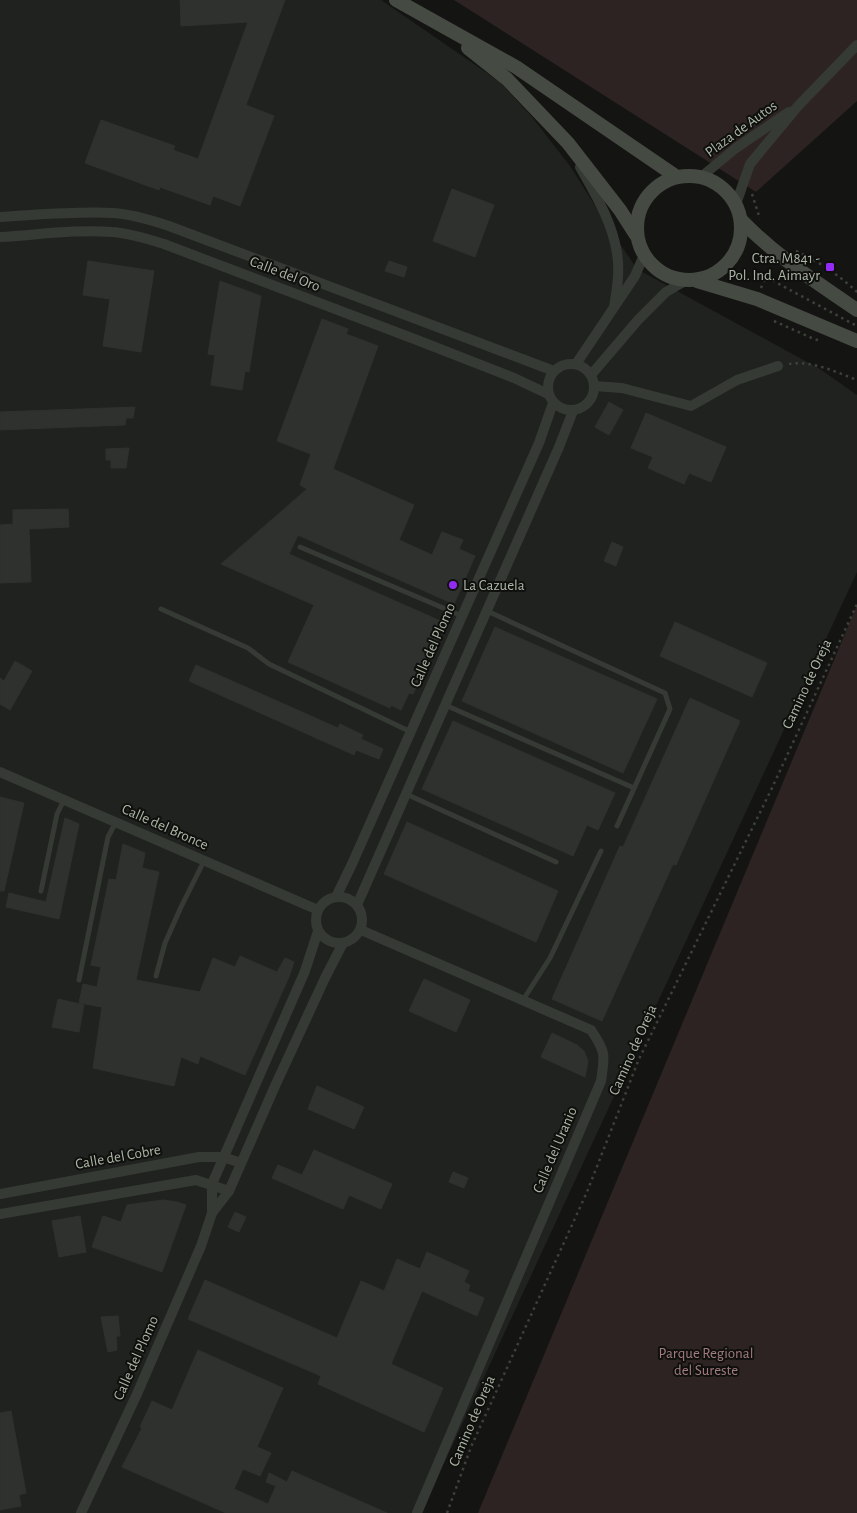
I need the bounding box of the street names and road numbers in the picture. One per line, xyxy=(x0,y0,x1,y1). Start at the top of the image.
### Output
street label: Plaza de Autos xyxy=(702,98,780,160)
street label: Calle del Oro xyxy=(248,254,322,294)
street label: Calle del Plomo xyxy=(408,601,458,689)
street label: Camino de Oreja xyxy=(780,637,834,731)
street label: Calle del Bronce xyxy=(120,801,211,853)
street label: Camino de Oreja xyxy=(606,1003,660,1097)
street label: Calle del Uranio xyxy=(530,1105,580,1195)
street label: Calle del Cobre xyxy=(74,1142,162,1172)
street label: Calle del Plomo xyxy=(111,1314,161,1402)
street label: Camino de Oreja xyxy=(446,1373,498,1469)

